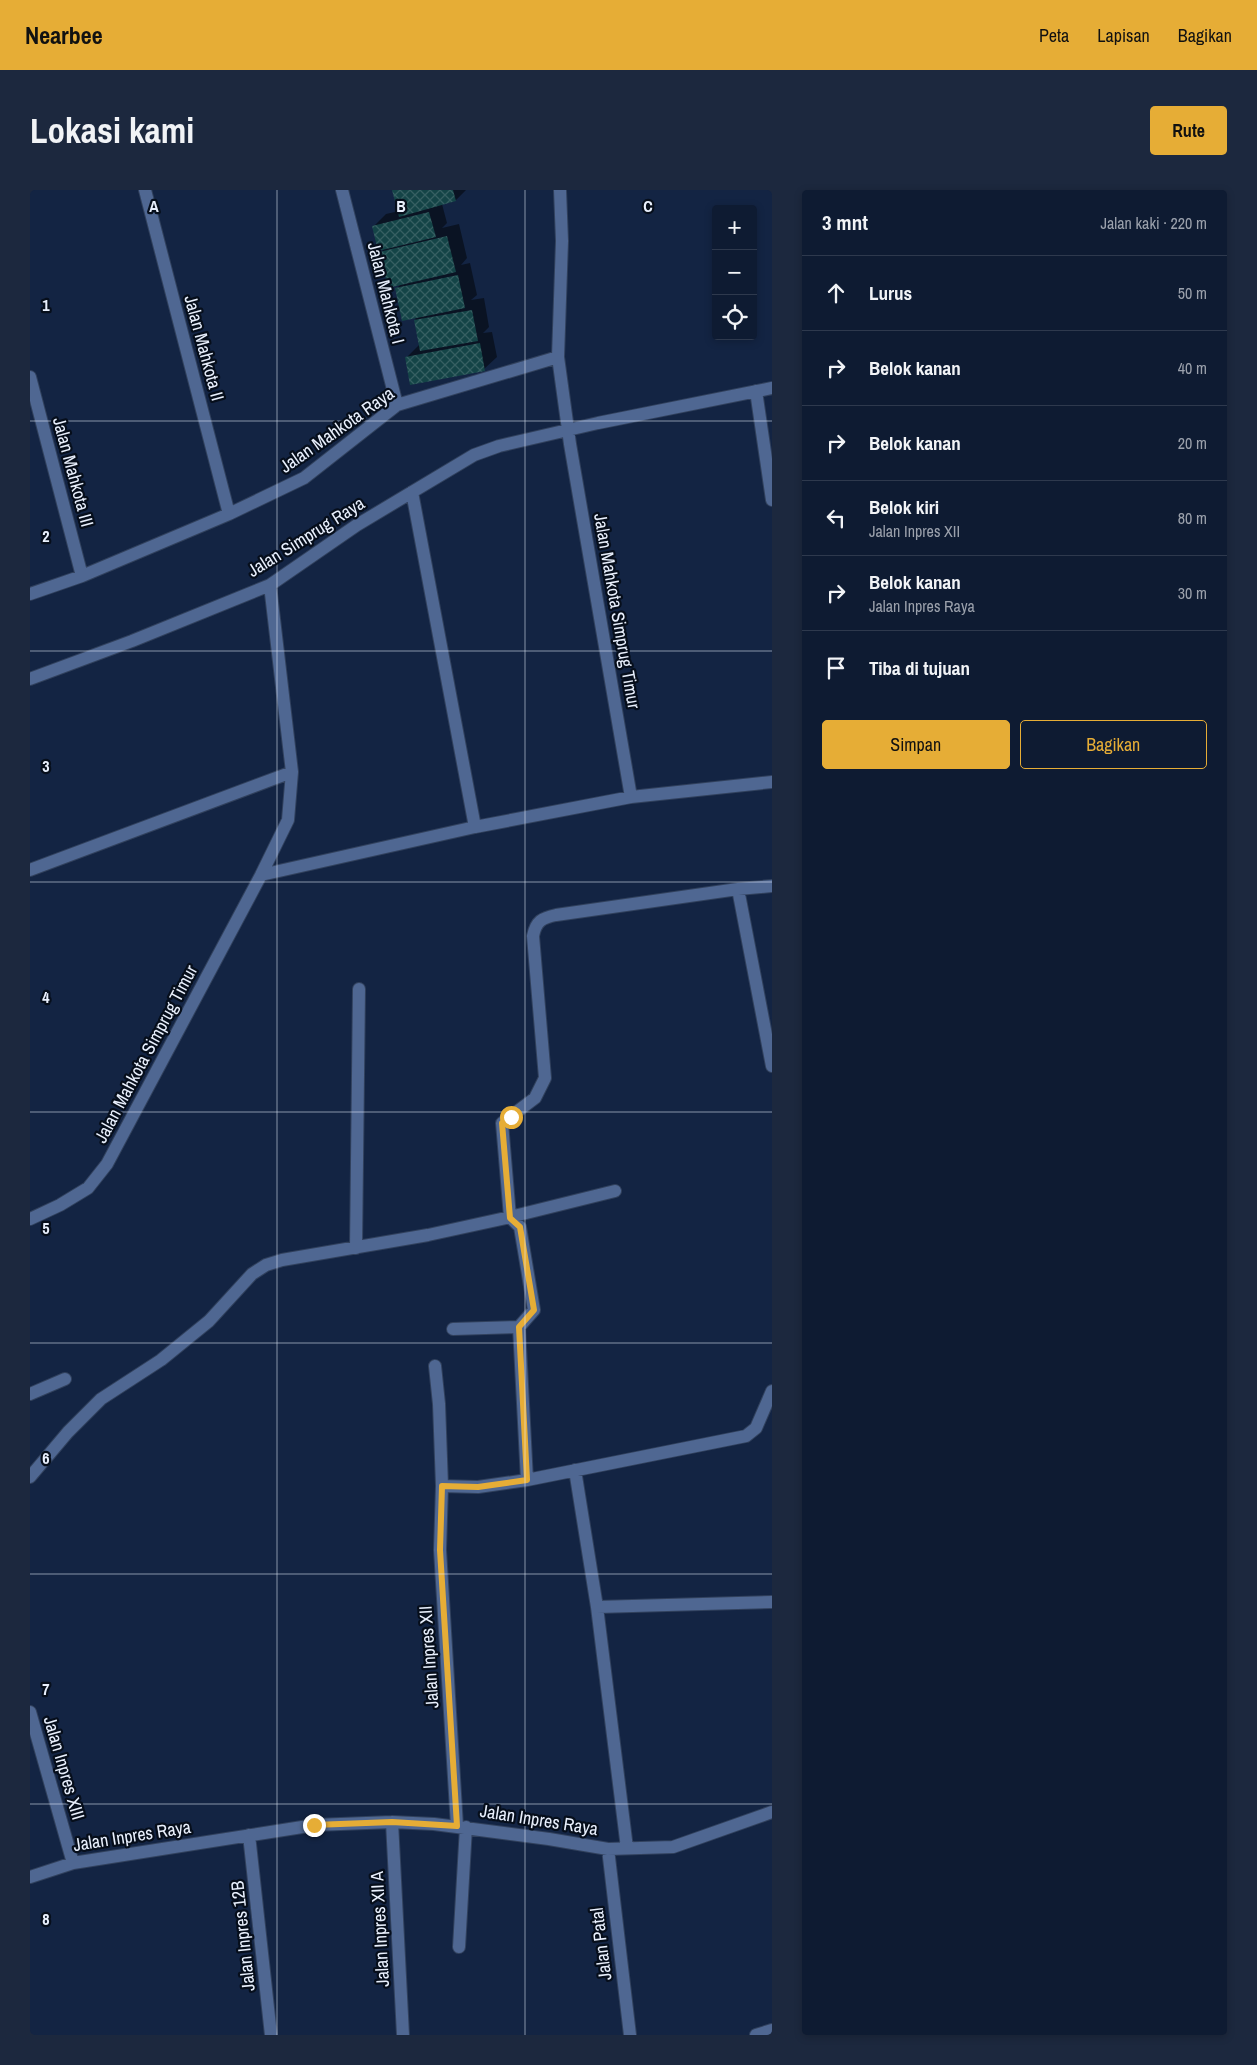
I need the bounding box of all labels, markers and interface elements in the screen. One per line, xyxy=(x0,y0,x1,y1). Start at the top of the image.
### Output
text: Nearbee xyxy=(25,19,103,51)
text: Peta xyxy=(1039,23,1069,48)
text: Lapisan xyxy=(1097,23,1150,48)
text: Bagikan xyxy=(1178,23,1232,48)
button: Rute xyxy=(1150,106,1227,155)
text: Lokasi kami xyxy=(30,107,194,154)
text: A xyxy=(149,195,159,217)
text: B xyxy=(396,195,406,217)
text: C xyxy=(643,195,653,217)
map controls xyxy=(712,205,757,340)
button: + xyxy=(712,205,757,250)
text: 3 mnt xyxy=(822,208,868,237)
text: Jalan kaki · 220 m xyxy=(1101,212,1207,234)
street label: Jalan Mahkota I xyxy=(362,239,411,346)
button: − xyxy=(712,250,757,295)
icon: ahead xyxy=(822,279,850,307)
text: Lurus xyxy=(869,280,912,306)
text: 50 m xyxy=(1178,282,1207,304)
street label: Jalan Mahkota II xyxy=(178,292,231,403)
text: 1 xyxy=(42,294,50,316)
button: locate xyxy=(712,295,757,340)
icon: right xyxy=(822,354,850,382)
text: Belok kanan xyxy=(869,355,961,381)
text: 40 m xyxy=(1178,357,1207,379)
street label: Jalan Mahkota Raya xyxy=(274,381,399,478)
street label: Jalan Mahkota III xyxy=(47,414,100,529)
icon: right xyxy=(822,429,850,457)
text: Belok kanan xyxy=(869,430,961,456)
text: 20 m xyxy=(1178,432,1207,454)
street label: Jalan Simprug Raya xyxy=(242,491,369,583)
text: Belok kiri xyxy=(869,494,939,520)
icon: left xyxy=(822,504,850,532)
text: 80 m xyxy=(1178,507,1207,529)
street label: Jalan Mahkota Simprug Timur xyxy=(588,511,647,711)
text: Jalan Inpres XII xyxy=(869,520,960,542)
text: 2 xyxy=(42,525,50,547)
text: Belok kanan xyxy=(869,569,961,595)
icon: right xyxy=(822,579,850,607)
text: 30 m xyxy=(1178,582,1207,604)
text: Jalan Inpres Raya xyxy=(869,595,975,617)
icon: arrive xyxy=(822,654,850,682)
text: Tiba di tujuan xyxy=(869,655,970,681)
button: Simpan xyxy=(822,720,1010,769)
button: Bagikan xyxy=(1020,720,1207,769)
text: 3 xyxy=(42,755,50,777)
street label: Jalan Mahkota Simprug Timur xyxy=(88,960,203,1147)
text: 4 xyxy=(42,986,50,1008)
route start xyxy=(500,1106,523,1129)
text: 5 xyxy=(42,1217,50,1239)
text: 6 xyxy=(42,1447,50,1469)
street label: Jalan Inpres XII xyxy=(412,1605,445,1709)
text: 7 xyxy=(42,1678,50,1700)
street label: Jalan Inpres XIII xyxy=(38,1713,91,1823)
street label: Jalan Inpres Raya xyxy=(478,1798,600,1841)
street label: Jalan Inpres Raya xyxy=(71,1814,193,1857)
route end xyxy=(303,1814,326,1837)
street label: Jalan Inpres XII A xyxy=(364,1870,395,1987)
street label: Jalan Inpres 12B xyxy=(224,1880,261,1992)
street label: Jalan Patal xyxy=(584,1906,617,1982)
text: 8 xyxy=(42,1908,50,1930)

